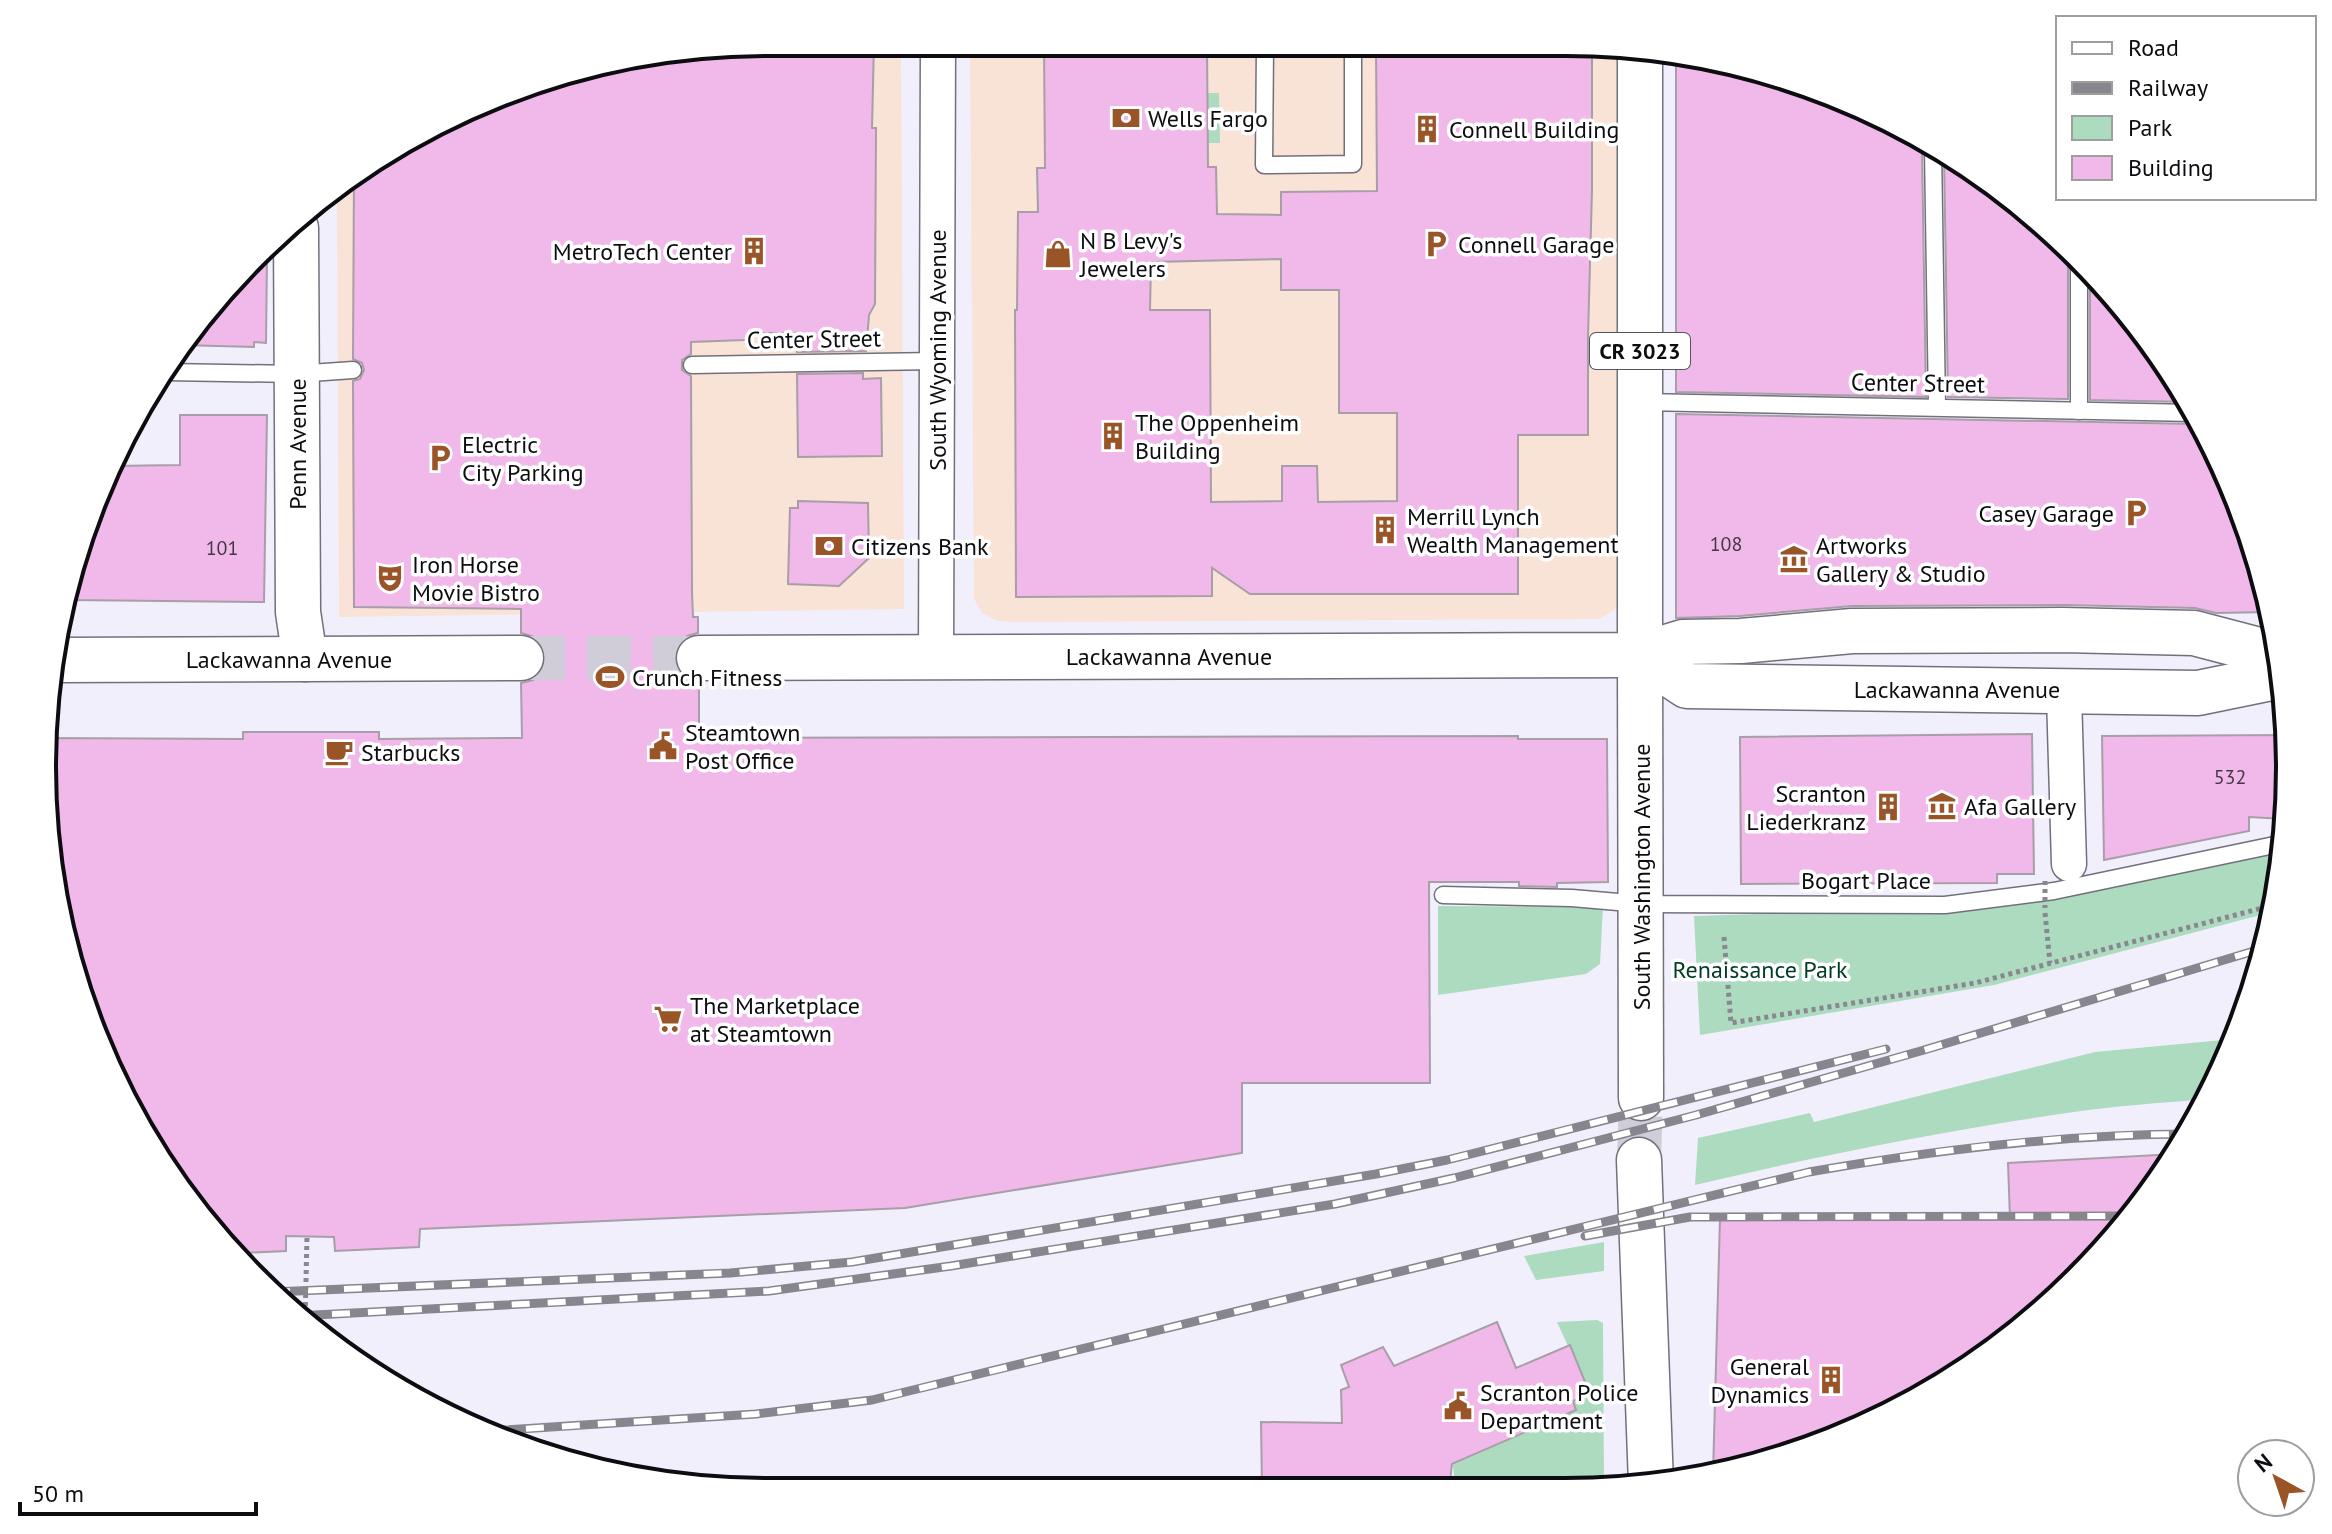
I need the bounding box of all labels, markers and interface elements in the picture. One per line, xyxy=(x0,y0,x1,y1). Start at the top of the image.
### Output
legend xyxy=(2056,16,2316,200)
text: Road xyxy=(2128,32,2179,63)
text: Railway xyxy=(2128,72,2208,103)
bank icon: Wells Fargo xyxy=(1111,103,1141,133)
place label: Wells Fargo xyxy=(1148,103,1268,134)
text: Park xyxy=(2128,112,2173,143)
building icon: Connell Building xyxy=(1412,114,1442,144)
place label: Connell Building xyxy=(1449,114,1619,145)
text: Building xyxy=(2128,152,2214,183)
place label: N B Levy's Jewelers xyxy=(1079,225,1182,284)
street label: South Wyoming Avenue xyxy=(922,229,953,471)
parking icon: Connell Garage xyxy=(1421,229,1451,259)
place label: Connell Garage xyxy=(1458,229,1614,260)
place label: MetroTech Center xyxy=(553,236,732,267)
building icon: MetroTech Center xyxy=(739,236,769,266)
shop icon: N B Levy's Jewelers xyxy=(1043,239,1073,269)
street label: Center Street xyxy=(747,322,881,356)
road number: CR 3023 xyxy=(1590,333,1690,369)
street label: Center Street xyxy=(1851,366,1985,400)
street label: Penn Avenue xyxy=(282,378,313,510)
place label: The Oppenheim Building xyxy=(1135,407,1299,466)
building icon: The Oppenheim Building xyxy=(1098,421,1128,451)
place label: Electric City Parking xyxy=(462,429,584,488)
parking icon: Electric City Parking xyxy=(425,443,455,473)
place label: Casey Garage xyxy=(1979,498,2114,529)
parking icon: Casey Garage xyxy=(2121,498,2151,528)
place label: Merrill Lynch Wealth Management xyxy=(1407,501,1619,560)
building icon: Merrill Lynch Wealth Management xyxy=(1370,515,1400,545)
place label: Artworks Gallery & Studio xyxy=(1816,530,1986,589)
bank icon: Citizens Bank xyxy=(814,531,844,561)
place label: Citizens Bank xyxy=(851,531,989,562)
house number: 108 xyxy=(1710,531,1742,557)
house number: 101 xyxy=(206,535,238,561)
museum icon: Artworks Gallery & Studio xyxy=(1779,544,1809,574)
place label: Iron Horse Movie Bistro xyxy=(412,549,540,608)
theatre icon: Iron Horse Movie Bistro xyxy=(375,563,405,593)
street label: Lackawanna Avenue xyxy=(1066,641,1272,672)
street label: Lackawanna Avenue xyxy=(186,644,392,675)
sports icon: Crunch Fitness xyxy=(595,662,625,692)
place label: Crunch Fitness xyxy=(632,662,782,693)
street label: Lackawanna Avenue xyxy=(1854,674,2060,705)
place label: Steamtown Post Office xyxy=(685,717,800,776)
public building icon: Steamtown Post Office xyxy=(648,731,678,761)
cafe icon: Starbucks xyxy=(324,737,354,767)
place label: Starbucks xyxy=(361,737,460,768)
street label: South Washington Avenue xyxy=(1626,744,1657,1010)
house number: 532 xyxy=(2214,764,2246,790)
place label: Scranton Liederkranz xyxy=(1746,778,1866,837)
museum icon: Afa Gallery xyxy=(1927,791,1957,821)
place label: Afa Gallery xyxy=(1964,791,2076,822)
building icon: Scranton Liederkranz xyxy=(1873,792,1903,822)
street label: Bogart Place xyxy=(1801,865,1931,896)
park label: Renaissance Park xyxy=(1672,954,1848,985)
place label: The Marketplace at Steamtown xyxy=(690,990,860,1049)
supermarket icon: The Marketplace at Steamtown xyxy=(653,1004,683,1034)
place label: General Dynamics xyxy=(1711,1351,1809,1410)
building icon: General Dynamics xyxy=(1816,1365,1846,1395)
place label: Scranton Police Department xyxy=(1480,1377,1638,1436)
public building icon: Scranton Police Department xyxy=(1443,1391,1473,1421)
north arrow xyxy=(2236,1438,2316,1518)
text: N xyxy=(2249,1447,2278,1478)
scale bar xyxy=(20,1466,256,1516)
text: 50 m xyxy=(32,1478,84,1509)

